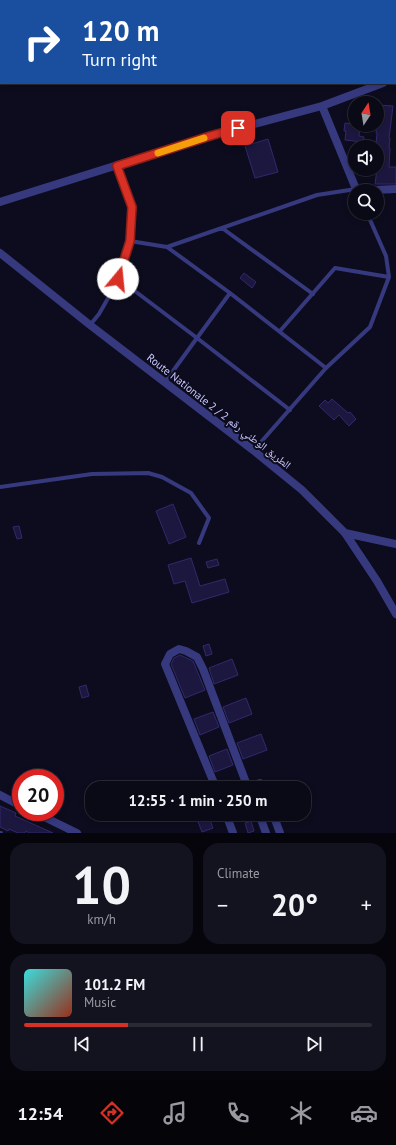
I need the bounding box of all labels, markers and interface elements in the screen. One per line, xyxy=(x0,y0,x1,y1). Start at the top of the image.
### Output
text: 120 m xyxy=(82,12,159,49)
icon: right xyxy=(16,16,68,68)
text: Turn right xyxy=(82,48,157,71)
north arrow xyxy=(348,96,384,132)
map controls xyxy=(348,96,384,220)
pin xyxy=(221,111,255,145)
icon: arrive xyxy=(227,117,249,139)
button: sound xyxy=(348,140,384,176)
button: search xyxy=(348,184,384,220)
position arrow xyxy=(97,258,139,300)
street label: Route Nationale 2 / الطريق الوطني رقم 2 xyxy=(143,350,294,473)
speed limit sign: 20 xyxy=(12,769,64,821)
text: 12:55 · 1 min · 250 m xyxy=(129,791,267,810)
text: 10 xyxy=(72,851,131,918)
text: Climate xyxy=(217,865,260,882)
text: 20° xyxy=(271,885,318,924)
text: − xyxy=(217,891,228,919)
text: + xyxy=(361,891,372,919)
text: km/h xyxy=(87,911,116,928)
text: 101.2 FM xyxy=(84,975,145,994)
text: Music xyxy=(84,994,116,1011)
icon: previous xyxy=(71,1033,93,1055)
icon: pause xyxy=(187,1033,209,1055)
icon: next xyxy=(303,1033,325,1055)
icon: directions xyxy=(98,1099,126,1127)
icon: music xyxy=(161,1099,189,1127)
icon: phone xyxy=(224,1099,252,1127)
icon: climate xyxy=(287,1099,315,1127)
icon: car xyxy=(350,1099,378,1127)
text: 12:54 xyxy=(18,1102,63,1125)

